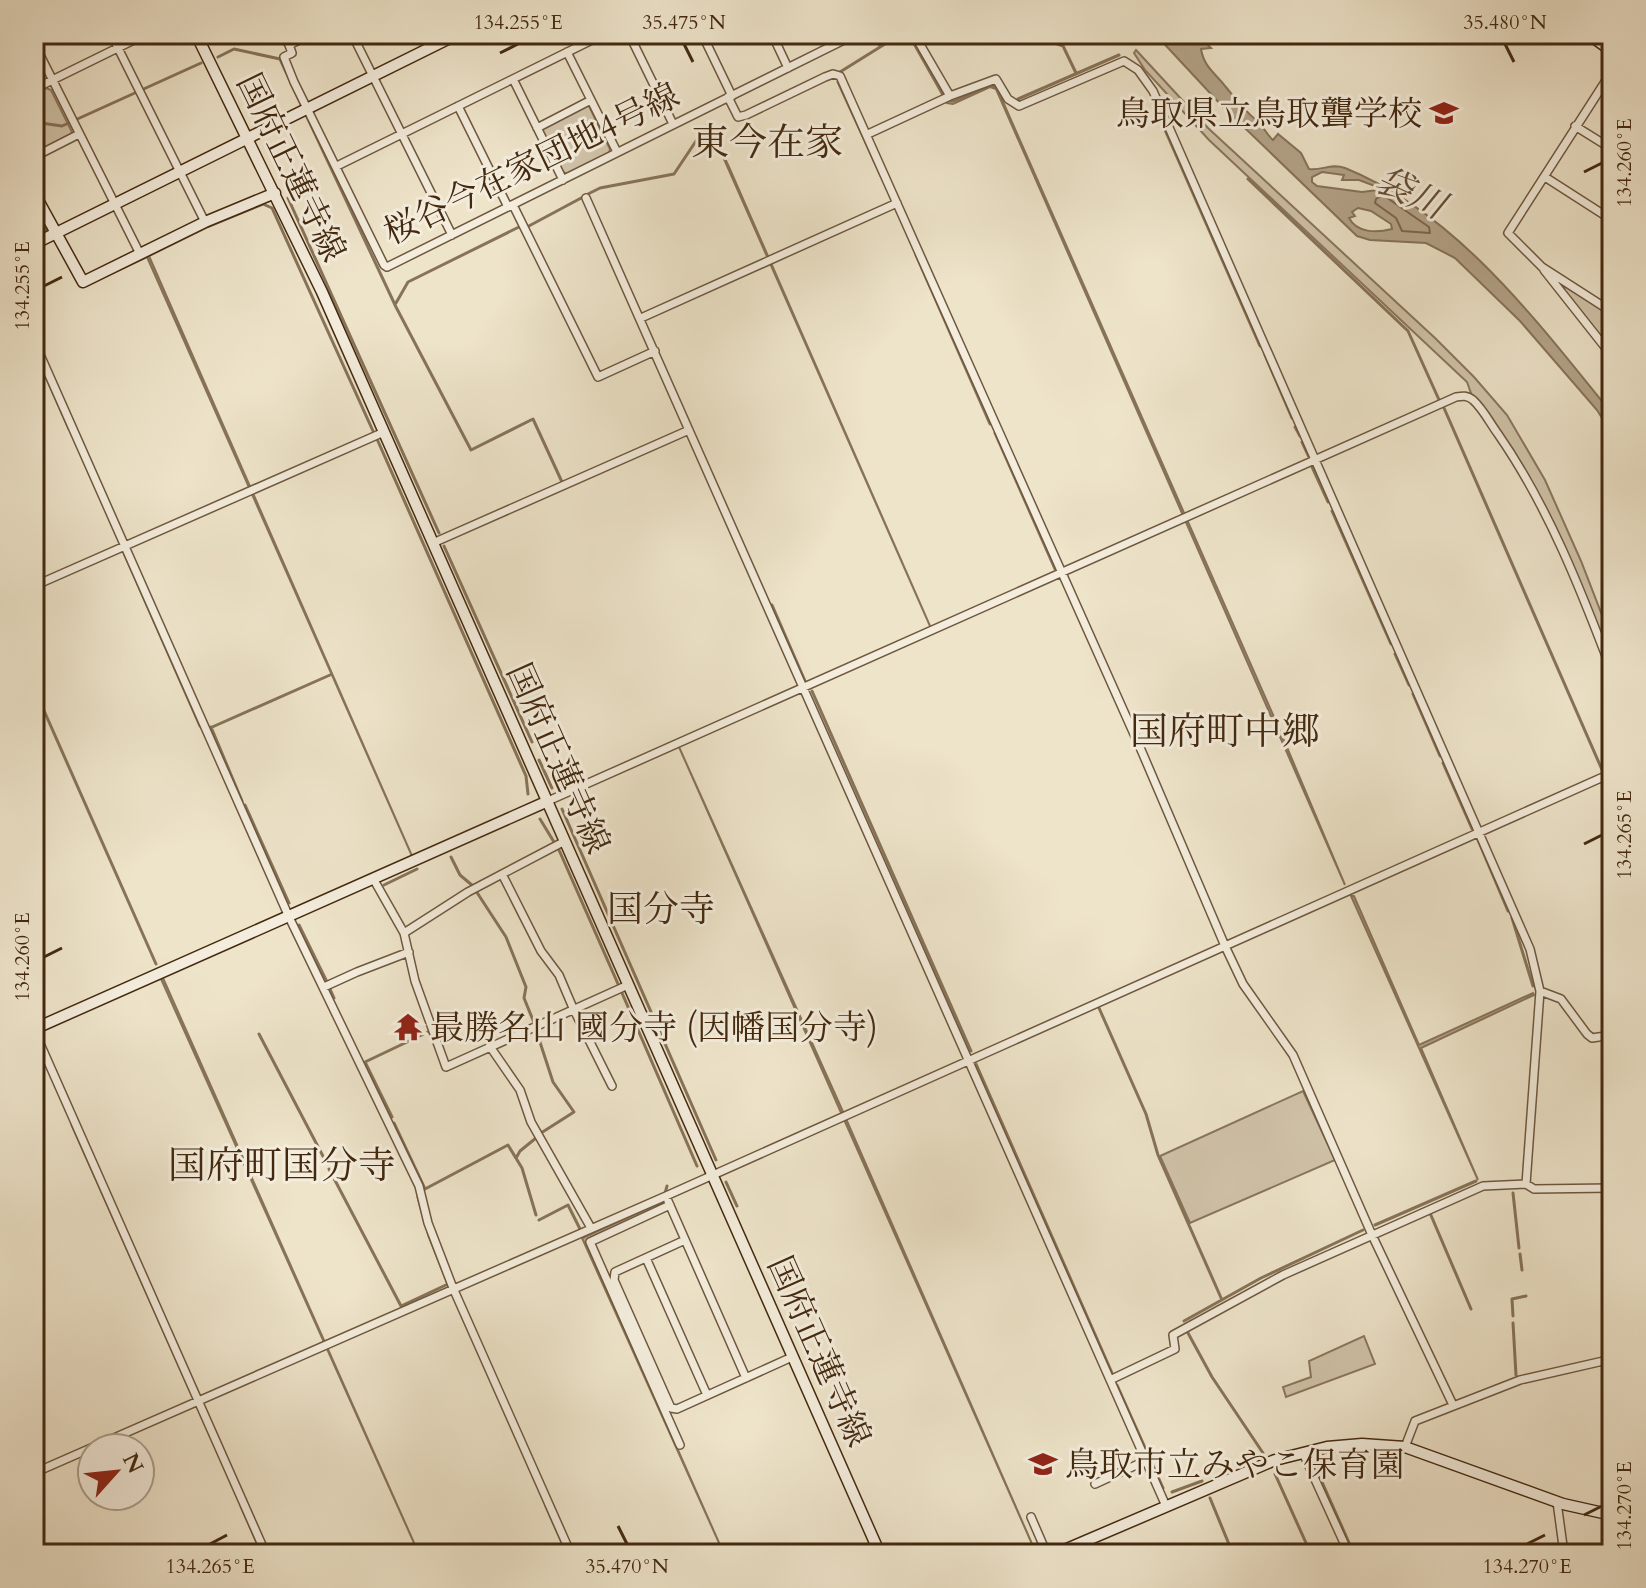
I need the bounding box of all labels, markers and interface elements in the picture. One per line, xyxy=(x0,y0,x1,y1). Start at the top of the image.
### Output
text: 134.255°E xyxy=(473,9,563,36)
text: 35.475°N xyxy=(642,9,726,36)
text: 35.480°N xyxy=(1463,9,1547,36)
street label: 国府正蓮寺線 xyxy=(226,66,356,269)
street label: 桜谷今在家団地4号線 xyxy=(376,72,687,255)
place label: 鳥取県立鳥取聾学校 xyxy=(1116,91,1422,137)
school or university icon: 鳥取県立鳥取聾学校 xyxy=(1429,98,1459,128)
district label: 東今在家 xyxy=(691,117,843,169)
text: 134.260°E xyxy=(1611,118,1638,208)
water label: 袋川 xyxy=(1367,156,1457,232)
text: 134.255°E xyxy=(9,241,36,331)
street label: 国府正蓮寺線 xyxy=(496,656,621,861)
district label: 国府町中郷 xyxy=(1130,706,1320,758)
text: 134.265°E xyxy=(1611,790,1638,880)
district label: 国分寺 xyxy=(607,885,715,934)
text: 134.260°E xyxy=(9,912,36,1002)
place label: 最勝名山 國分寺 (因幡国分寺) xyxy=(430,1005,878,1051)
temple icon: 最勝名山 國分寺 (因幡国分寺) xyxy=(393,1012,423,1042)
district label: 国府町国分寺 xyxy=(168,1140,396,1192)
street label: 国府正蓮寺線 xyxy=(757,1249,882,1454)
north arrow xyxy=(76,1432,156,1512)
place label: 鳥取市立みやこ保育園 xyxy=(1065,1442,1405,1488)
text: N xyxy=(115,1448,151,1479)
school or university icon: 鳥取市立みやこ保育園 xyxy=(1028,1449,1058,1479)
text: 134.270°E xyxy=(1611,1461,1638,1551)
text: 134.265°E xyxy=(165,1553,255,1580)
text: 35.470°N xyxy=(585,1553,669,1580)
text: 134.270°E xyxy=(1482,1553,1572,1580)

